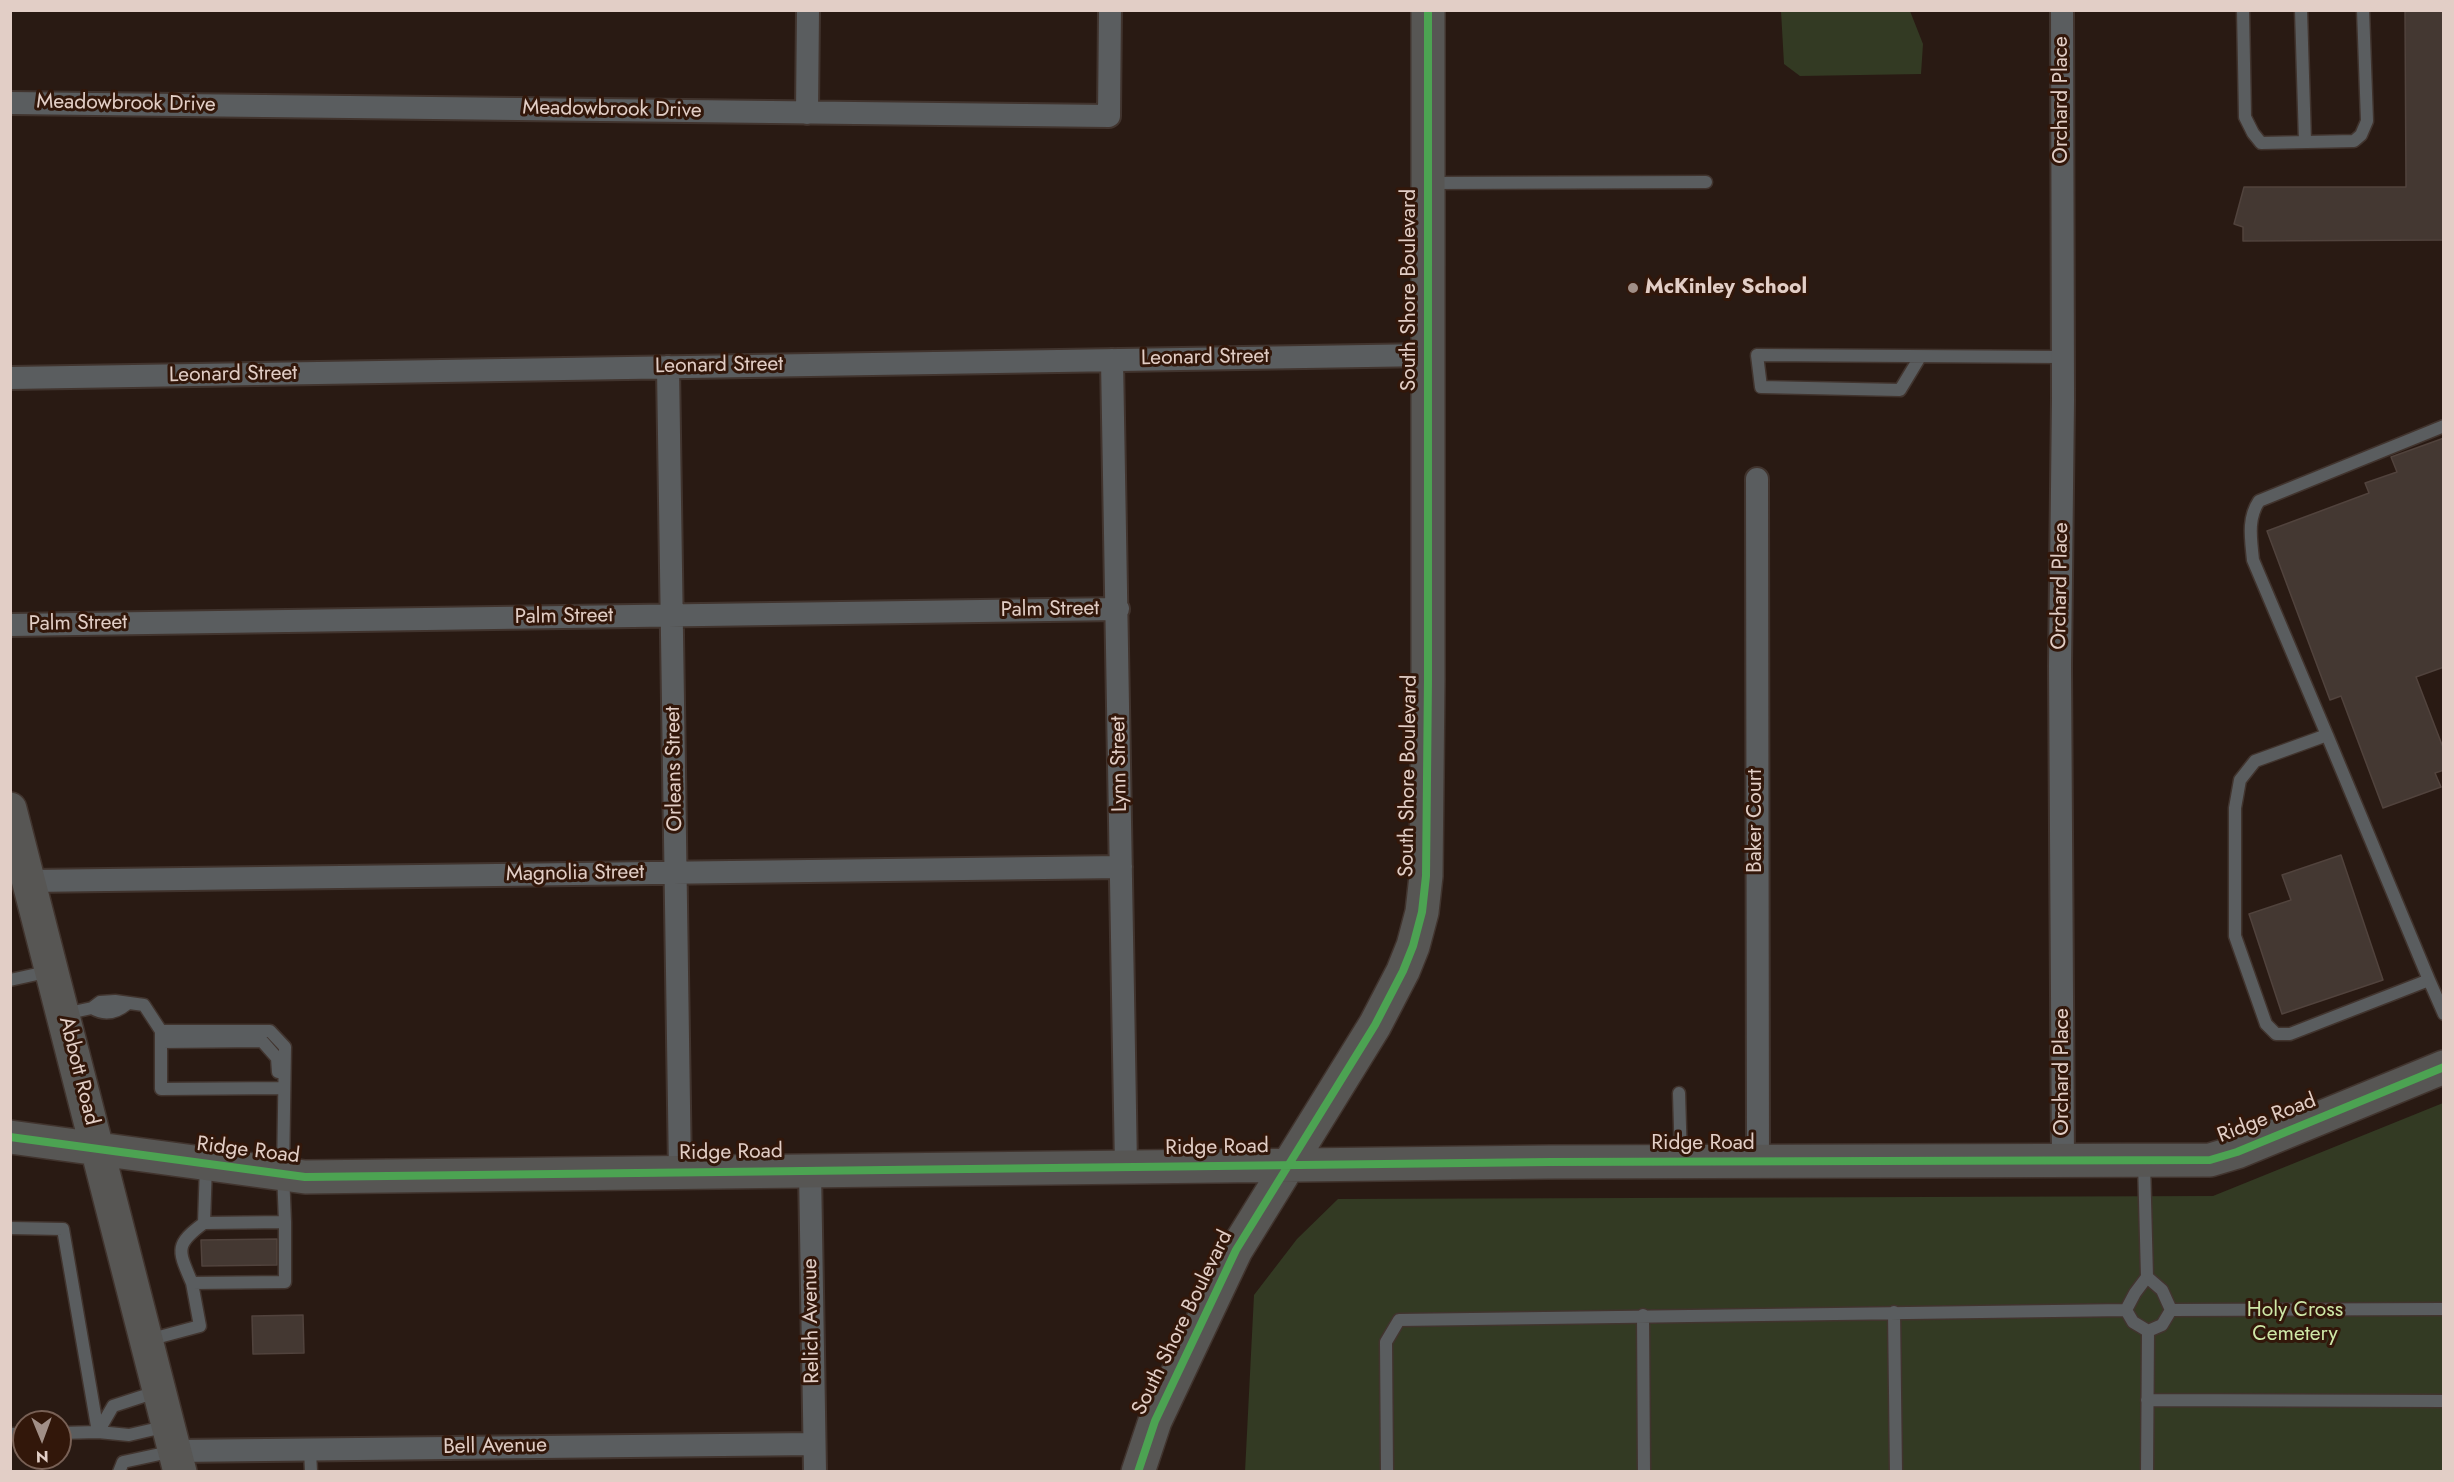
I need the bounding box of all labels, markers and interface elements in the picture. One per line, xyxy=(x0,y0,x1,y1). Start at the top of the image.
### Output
street label: Orchard Place xyxy=(2049,36,2075,164)
street label: Meadowbrook Drive xyxy=(36,90,216,118)
street label: Meadowbrook Drive xyxy=(522,96,702,124)
street label: South Shore Boulevard xyxy=(1397,189,1423,391)
place label: McKinley School xyxy=(1645,275,1807,301)
marker: McKinley School xyxy=(1626,281,1640,295)
street label: Leonard Street xyxy=(1141,344,1269,372)
street label: Leonard Street xyxy=(655,352,783,380)
street label: Leonard Street xyxy=(169,361,297,389)
street label: Orchard Place xyxy=(2047,522,2075,650)
street label: Palm Street xyxy=(1000,597,1100,623)
street label: Palm Street xyxy=(514,604,614,630)
street label: Palm Street xyxy=(28,611,128,637)
street label: South Shore Boulevard xyxy=(1395,675,1423,877)
street label: Orleans Street xyxy=(661,706,689,832)
street label: Lynn Street xyxy=(1107,716,1133,812)
street label: Baker Court xyxy=(1743,769,1769,873)
street label: Magnolia Street xyxy=(506,860,644,888)
street label: Orchard Place xyxy=(2050,1008,2076,1136)
street label: Abbott Road xyxy=(52,1014,104,1128)
street label: Ridge Road xyxy=(2214,1089,2320,1149)
street label: Ridge Road xyxy=(1651,1131,1755,1157)
street label: Ridge Road xyxy=(195,1132,301,1170)
street label: Ridge Road xyxy=(1165,1134,1269,1162)
street label: Ridge Road xyxy=(679,1139,783,1167)
street label: South Shore Boulevard xyxy=(1127,1227,1239,1419)
street label: Relich Avenue xyxy=(798,1258,826,1384)
park label: Holy Cross Cemetery xyxy=(2247,1298,2343,1348)
north arrow xyxy=(12,1410,72,1470)
street label: Bell Avenue xyxy=(443,1433,547,1461)
text: N xyxy=(36,1445,49,1468)

